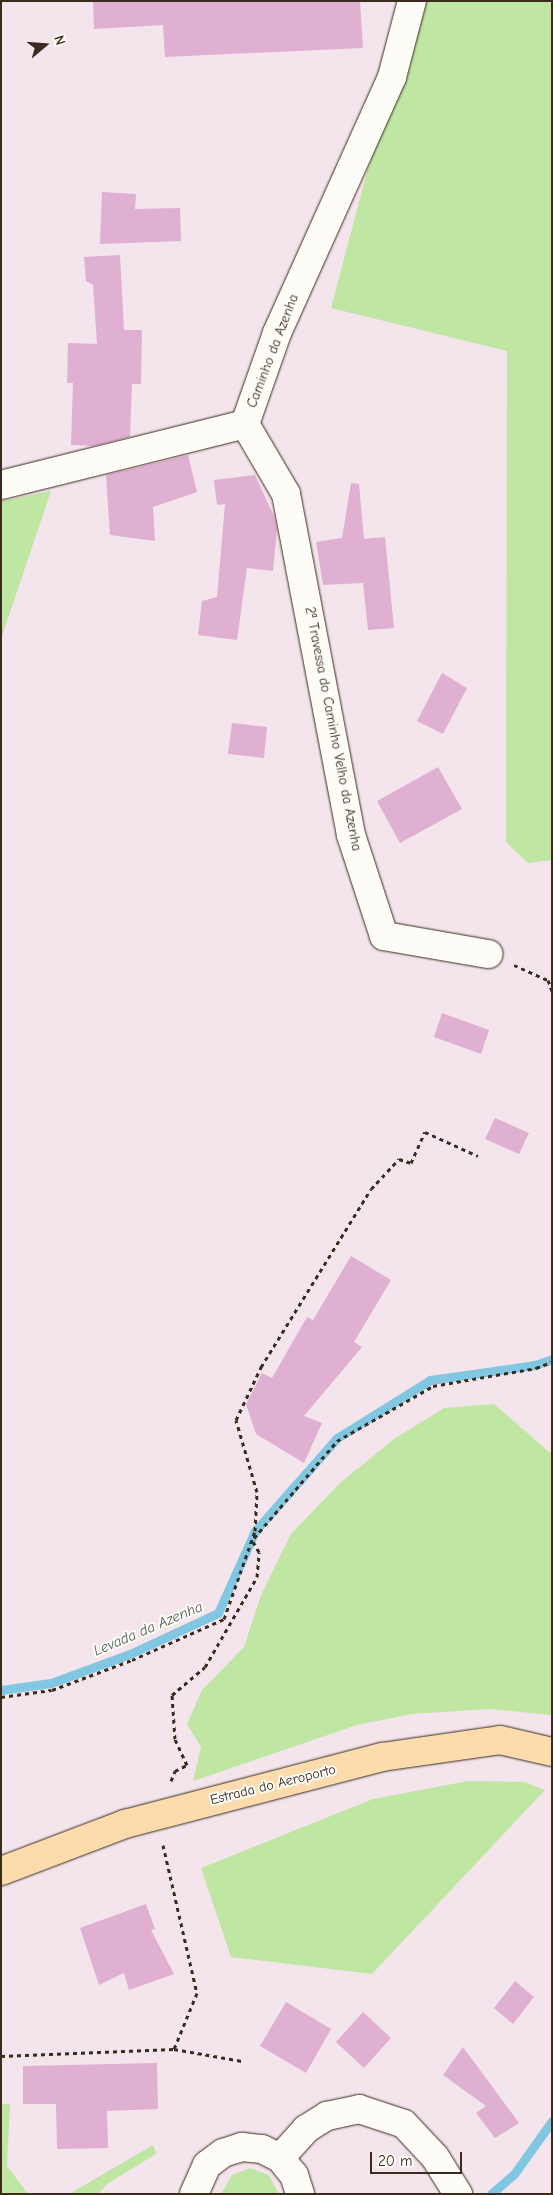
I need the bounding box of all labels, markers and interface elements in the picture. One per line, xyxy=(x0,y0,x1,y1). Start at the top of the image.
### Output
north arrow xyxy=(20,20,70,70)
text: N xyxy=(50,33,69,47)
street label: Caminho da Azenha xyxy=(244,292,302,410)
street label: 2ª Travessa do Caminho Velho da Azenha xyxy=(301,605,365,853)
water label: Levada da Azenha xyxy=(91,1598,205,1660)
street label: Estrada do Aeroporto xyxy=(208,1761,338,1809)
scale bar xyxy=(373,2142,466,2174)
text: 20 m xyxy=(378,2152,412,2170)

